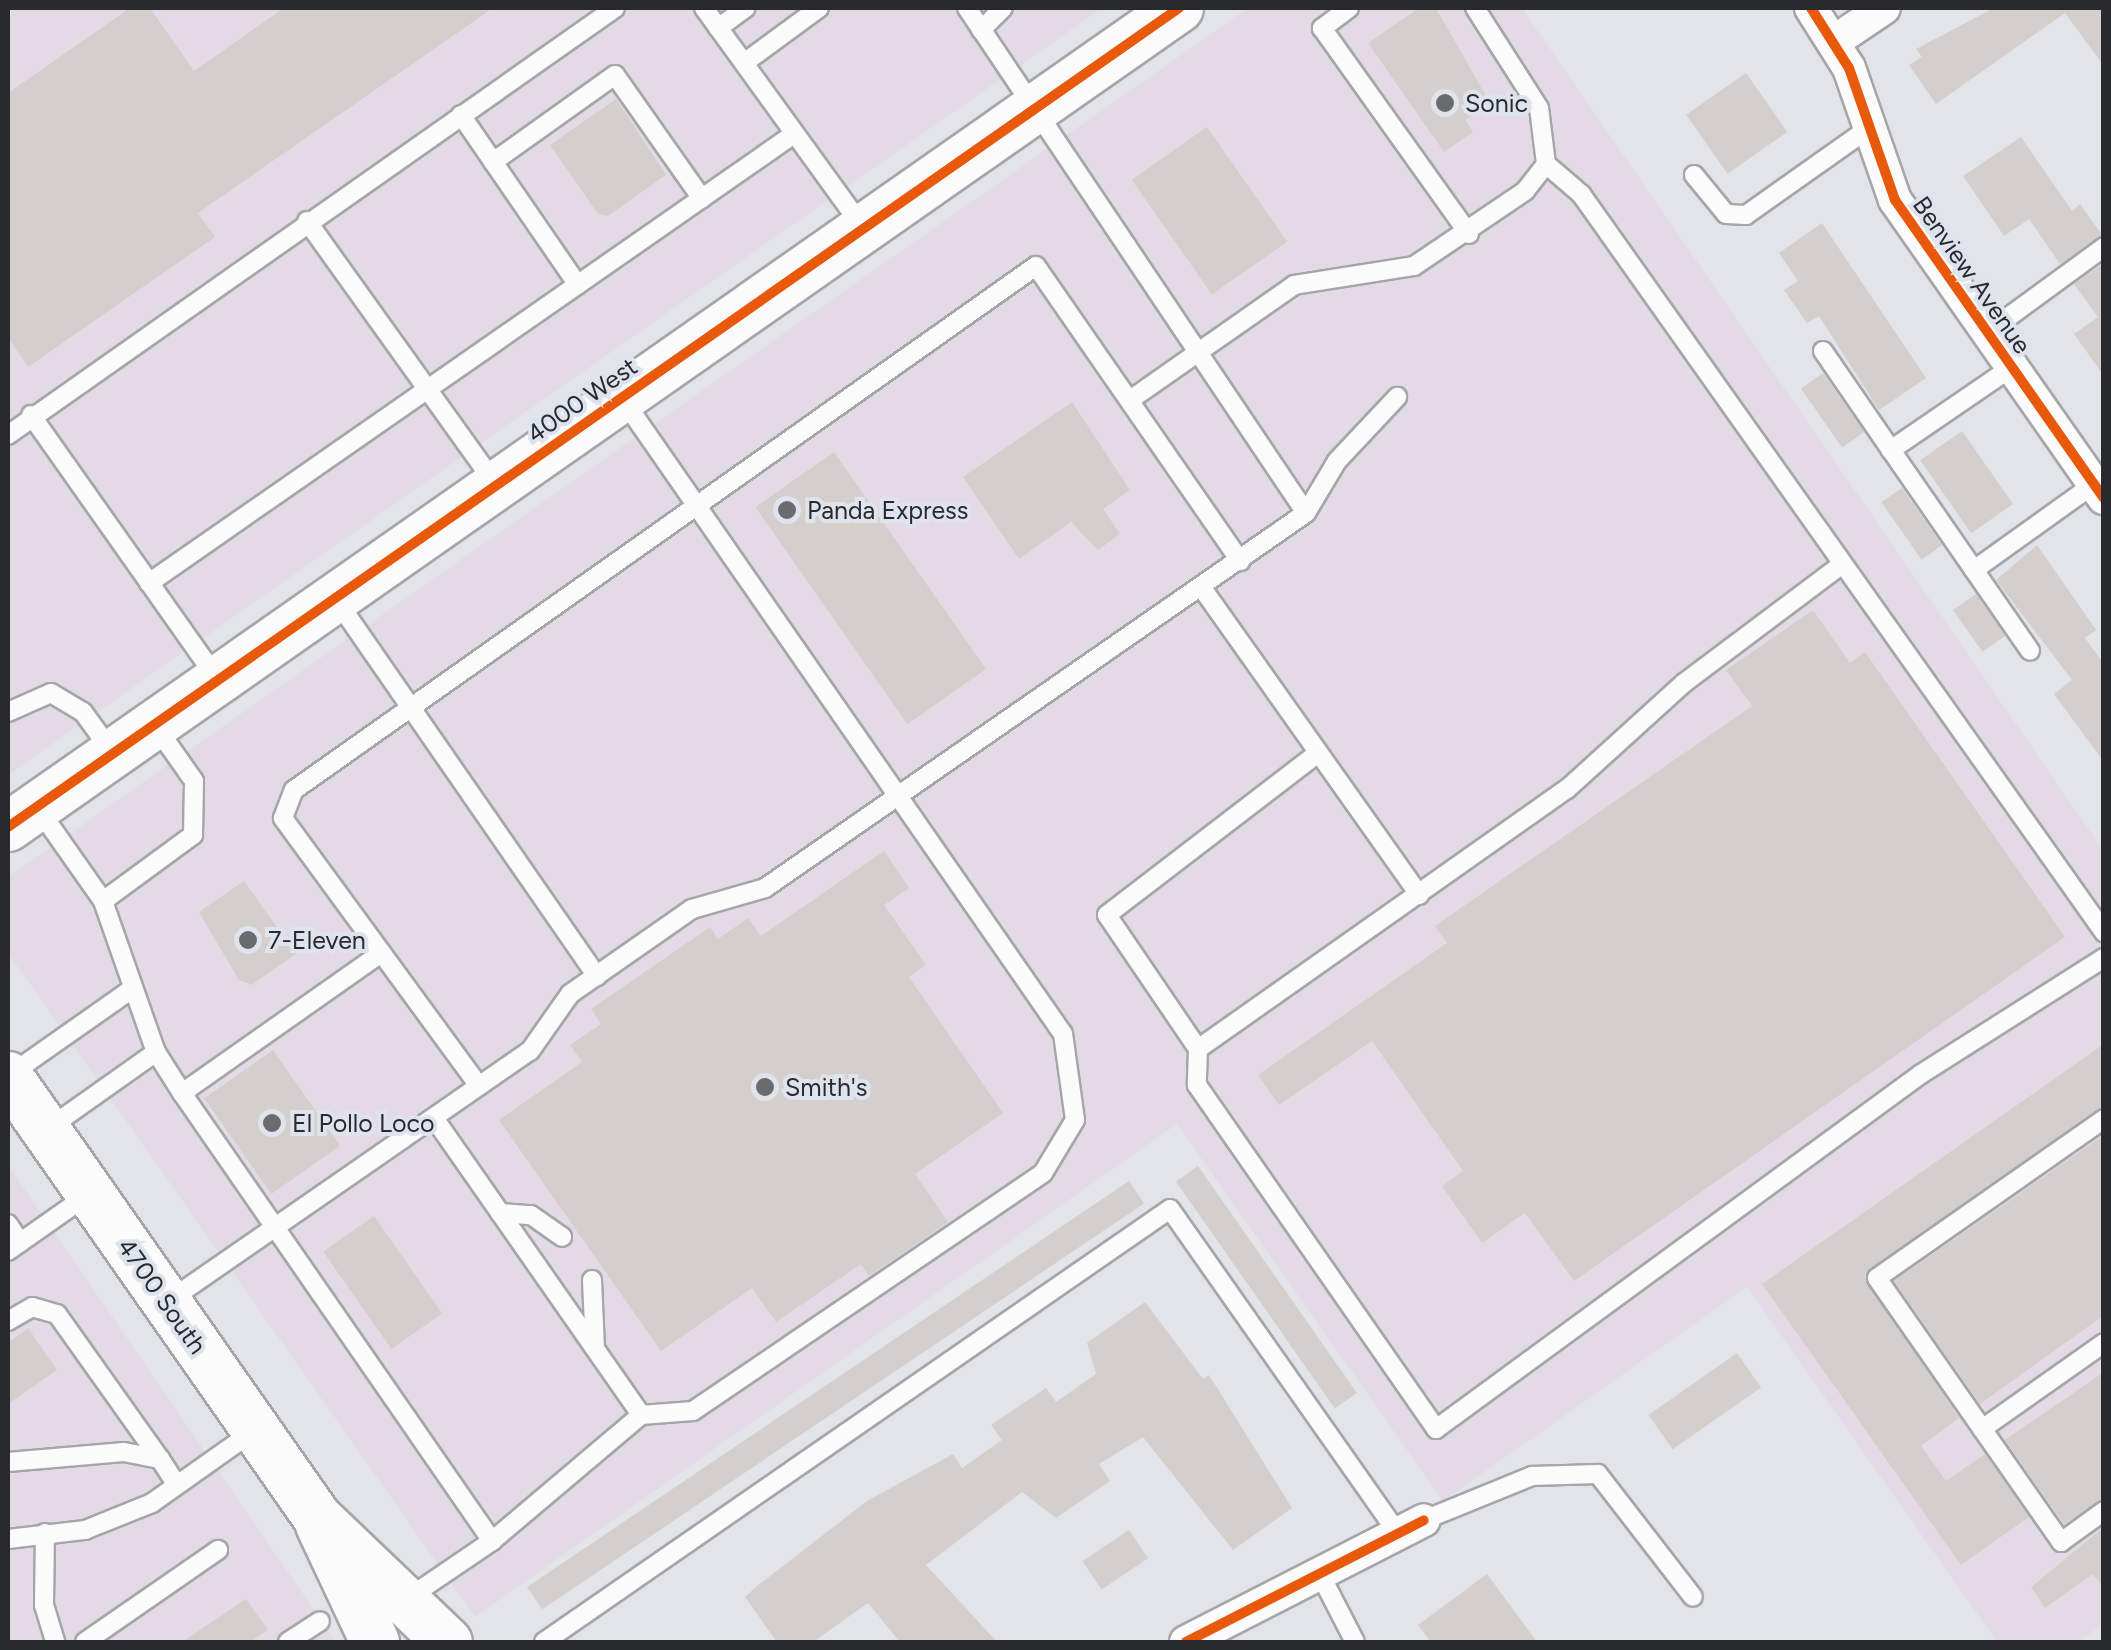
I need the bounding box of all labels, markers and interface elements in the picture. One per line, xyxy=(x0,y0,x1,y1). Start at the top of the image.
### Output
place label: Sonic xyxy=(1465,88,1528,118)
marker: Sonic xyxy=(1434,92,1456,114)
street label: Benview Avenue xyxy=(1907,191,2037,359)
street label: 4000 West xyxy=(521,351,643,449)
place label: Panda Express xyxy=(807,495,968,525)
marker: Panda Express xyxy=(776,499,798,521)
place label: 7-Eleven xyxy=(268,925,366,955)
marker: 7-Eleven xyxy=(237,929,259,951)
place label: Smith's xyxy=(785,1072,867,1102)
marker: Smith's xyxy=(754,1076,776,1098)
place label: El Pollo Loco xyxy=(292,1108,434,1138)
marker: El Pollo Loco xyxy=(261,1112,283,1134)
street label: 4700 South xyxy=(111,1232,213,1360)

